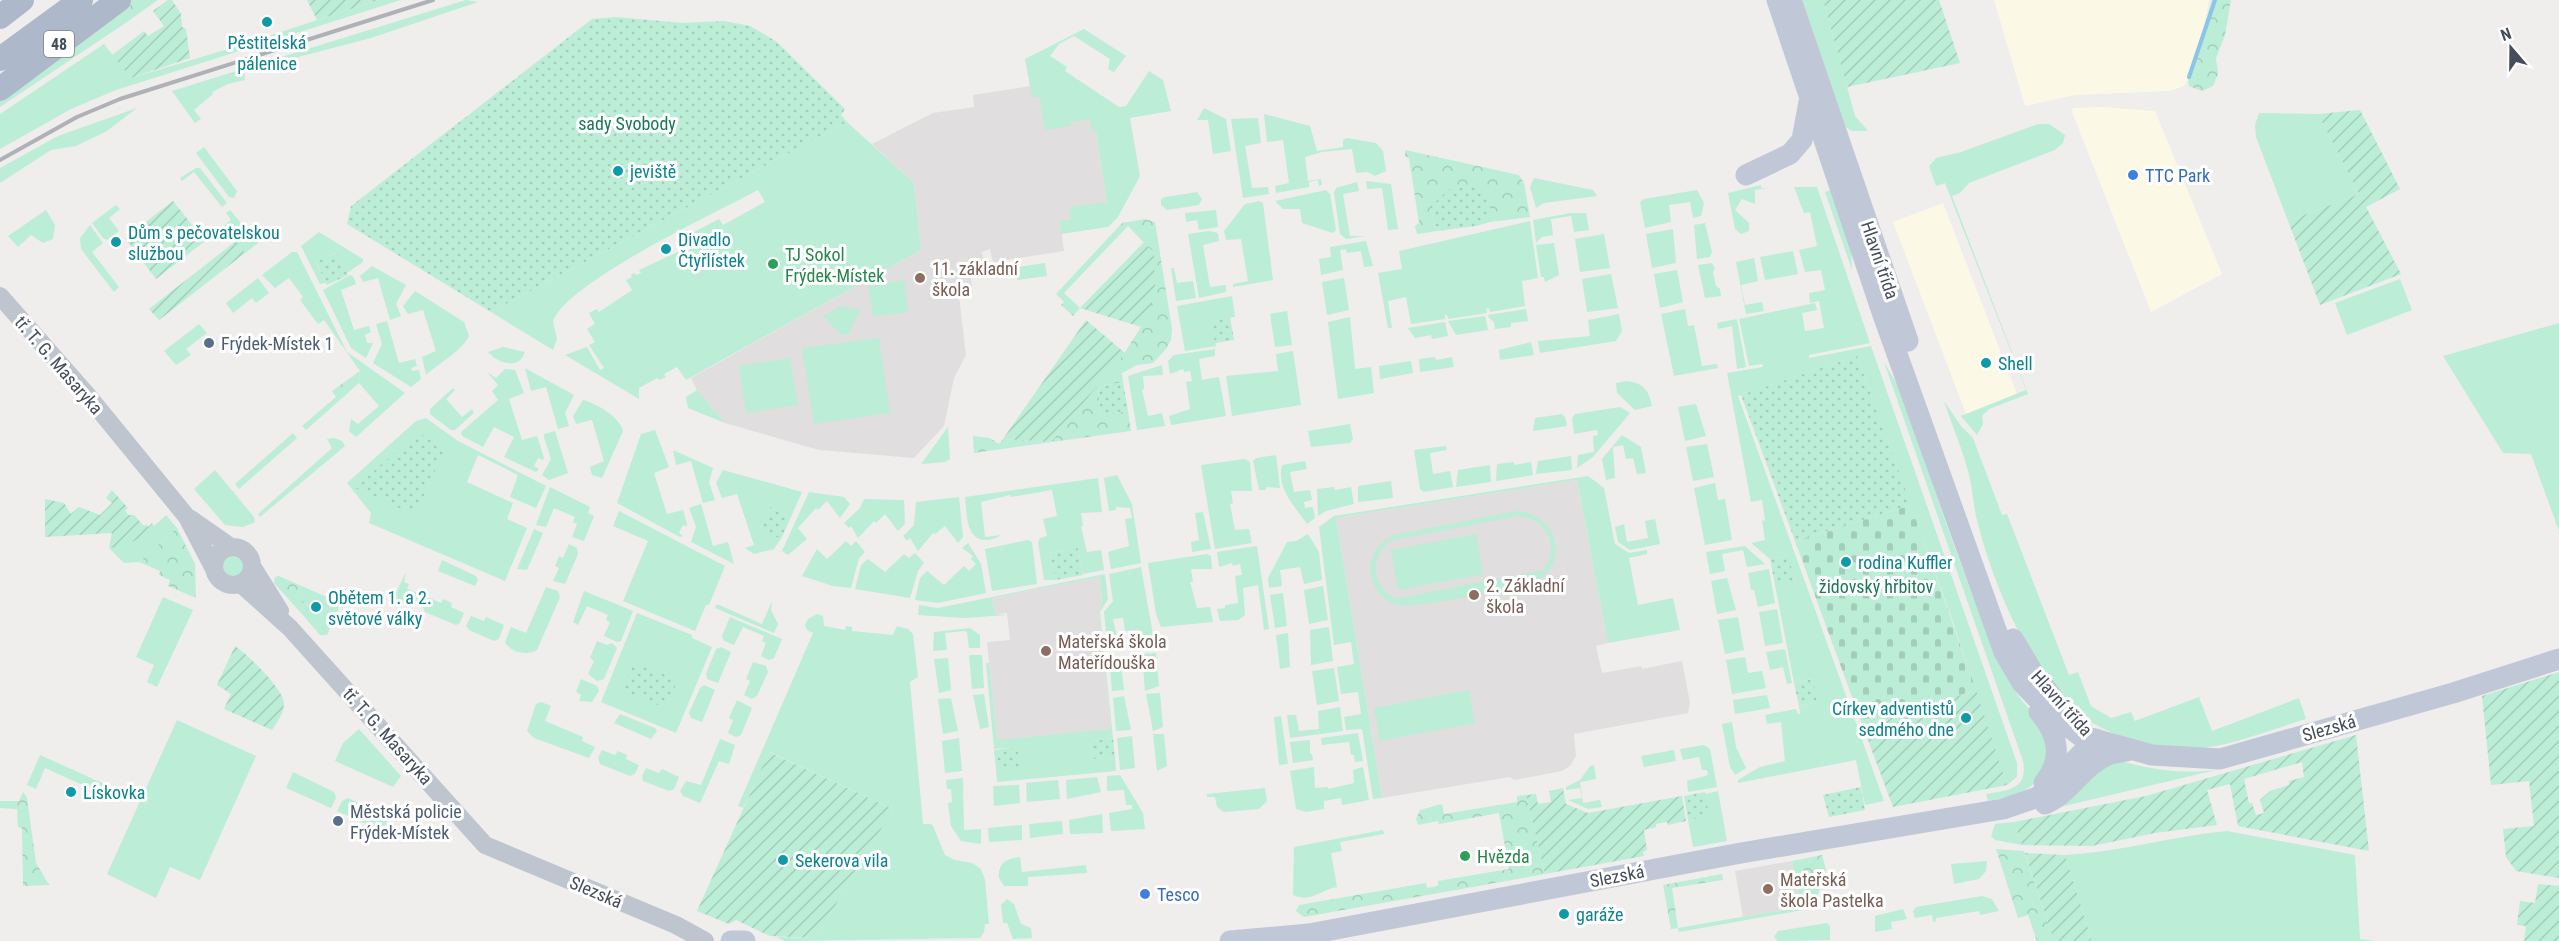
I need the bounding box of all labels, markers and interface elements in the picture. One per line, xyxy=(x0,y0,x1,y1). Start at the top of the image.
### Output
marker: Pěstitelská pálenice xyxy=(260,15,274,29)
north arrow xyxy=(2481,18,2541,78)
text: N xyxy=(2498,24,2514,45)
road number: 48 xyxy=(44,31,74,57)
place label: Pěstitelská pálenice xyxy=(228,32,306,74)
park label: sady Svobody xyxy=(578,113,676,134)
place label: jeviště xyxy=(629,161,676,182)
marker: jeviště xyxy=(611,164,625,178)
place label: TTC Park xyxy=(2145,165,2210,186)
marker: TTC Park xyxy=(2126,168,2140,182)
street label: Hlavní třída xyxy=(1857,218,1903,302)
place label: Dům s pečovatelskou službou xyxy=(128,222,280,264)
place label: Divadlo Čtyřlístek xyxy=(678,229,745,271)
marker: Dům s pečovatelskou službou xyxy=(109,235,123,249)
marker: Divadlo Čtyřlístek xyxy=(659,242,673,256)
place label: TJ Sokol Frýdek-Místek xyxy=(785,244,884,286)
marker: TJ Sokol Frýdek-Místek xyxy=(766,257,780,271)
place label: 11. základní škola xyxy=(932,258,1019,300)
marker: 11. základní škola xyxy=(913,271,927,285)
street label: tř. T. G. Masaryka xyxy=(11,312,107,418)
place label: Frýdek-Místek 1 xyxy=(221,333,333,354)
marker: Frýdek-Místek 1 xyxy=(202,336,216,350)
place label: Shell xyxy=(1998,353,2033,374)
marker: Shell xyxy=(1979,356,1993,370)
place label: rodina Kuffler xyxy=(1858,552,1953,573)
marker: rodina Kuffler xyxy=(1839,555,1853,569)
place label: 2. Základní škola xyxy=(1486,575,1565,617)
park label: židovský hřbitov xyxy=(1819,576,1934,597)
place label: Obětem 1. a 2. světové války xyxy=(328,587,432,629)
marker: 2. Základní škola xyxy=(1467,588,1481,602)
marker: Obětem 1. a 2. světové války xyxy=(309,600,323,614)
place label: Mateřská škola Mateřídouška xyxy=(1058,631,1167,673)
marker: Mateřská škola Mateřídouška xyxy=(1039,644,1053,658)
street label: Hlavní třída xyxy=(2027,666,2097,740)
street label: tř. T. G. Masaryka xyxy=(339,683,437,789)
place label: Církev adventistů sedmého dne xyxy=(1832,698,1954,740)
street label: Slezská xyxy=(2300,710,2358,746)
marker: Církev adventistů sedmého dne xyxy=(1959,711,1973,725)
place label: Lískovka xyxy=(83,782,145,803)
marker: Lískovka xyxy=(64,785,78,799)
place label: Městská policie Frýdek-Místek xyxy=(350,801,462,843)
marker: Městská policie Frýdek-Místek xyxy=(331,814,345,828)
place label: Hvězda xyxy=(1477,846,1530,867)
marker: Hvězda xyxy=(1458,849,1472,863)
place label: Sekerova vila xyxy=(795,850,888,871)
marker: Sekerova vila xyxy=(776,853,790,867)
street label: Slezská xyxy=(1588,860,1646,892)
place label: Mateřská škola Pastelka xyxy=(1780,869,1884,911)
street label: Slezská xyxy=(567,872,625,912)
marker: Mateřská škola Pastelka xyxy=(1761,882,1775,896)
place label: Tesco xyxy=(1157,884,1200,905)
marker: Tesco xyxy=(1138,887,1152,901)
place label: garáže xyxy=(1576,904,1623,925)
marker: garáže xyxy=(1557,907,1571,921)

